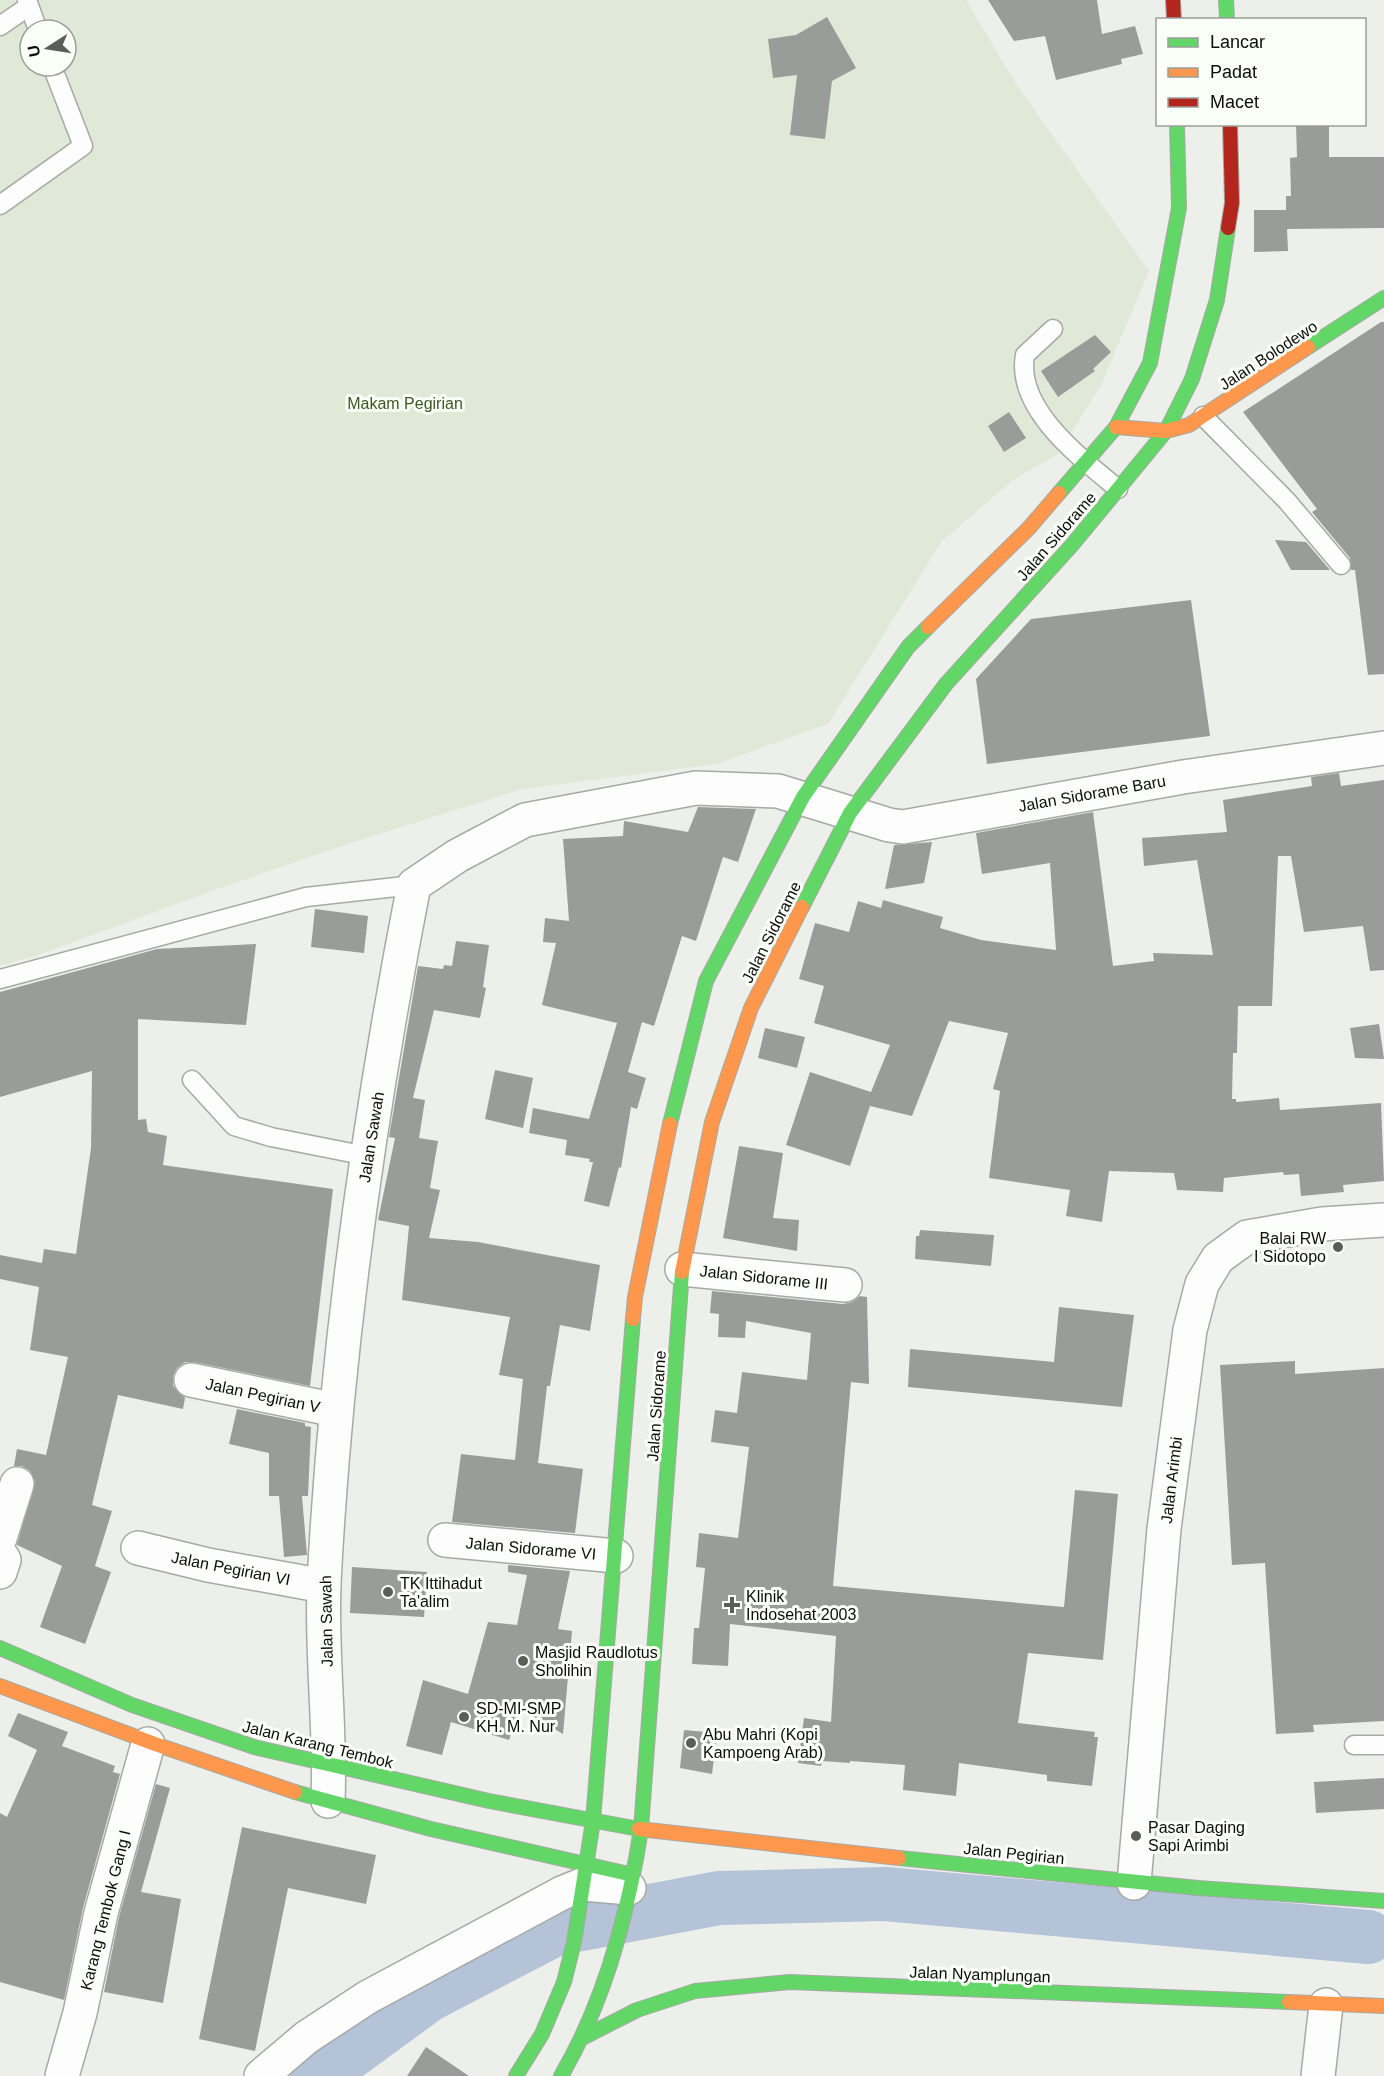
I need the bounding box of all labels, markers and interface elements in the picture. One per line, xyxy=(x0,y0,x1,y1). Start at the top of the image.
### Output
north arrow xyxy=(18,18,78,78)
legend xyxy=(1156,18,1366,126)
text: Lancar xyxy=(1210,32,1265,52)
text: U xyxy=(24,44,43,58)
text: Padat xyxy=(1210,62,1257,82)
text: Macet xyxy=(1210,92,1259,112)
street label: Jalan Bolodewo xyxy=(1216,317,1320,393)
park label: Makam Pegirian xyxy=(347,395,463,412)
street label: Jalan Sidorame xyxy=(1013,489,1099,584)
street label: Jalan Sidorame Baru xyxy=(1017,772,1167,815)
street label: Jalan Sidorame xyxy=(739,879,804,986)
street label: Jalan Sawah xyxy=(356,1091,387,1184)
place label: Balai RW I Sidotopo xyxy=(1254,1230,1327,1265)
marker: Balai RW I Sidotopo xyxy=(1331,1240,1345,1254)
street label: Jalan Sidorame III xyxy=(699,1262,829,1293)
street label: Jalan Sidorame xyxy=(644,1350,669,1462)
street label: Jalan Pegirian V xyxy=(204,1375,322,1416)
street label: Jalan Arimbi xyxy=(1158,1436,1185,1524)
street label: Jalan Sidorame VI xyxy=(465,1534,597,1563)
street label: Jalan Pegirian VI xyxy=(170,1549,292,1588)
street label: Jalan Sawah xyxy=(317,1575,336,1667)
place label: TK Ittihadut Ta'alim xyxy=(400,1575,482,1610)
marker: TK Ittihadut Ta'alim xyxy=(381,1585,395,1599)
place label: Klinik Indosehat 2003 xyxy=(746,1588,856,1623)
marker: Klinik Indosehat 2003 xyxy=(723,1596,741,1614)
place label: Masjid Raudlotus Sholihin xyxy=(535,1644,658,1679)
marker: Masjid Raudlotus Sholihin xyxy=(516,1654,530,1668)
place label: SD-MI-SMP KH. M. Nur xyxy=(476,1700,561,1735)
marker: SD-MI-SMP KH. M. Nur xyxy=(457,1710,471,1724)
street label: Jalan Karang Tembok xyxy=(241,1718,396,1772)
place label: Abu Mahri (Kopi Kampoeng Arab) xyxy=(703,1726,823,1761)
marker: Abu Mahri (Kopi Kampoeng Arab) xyxy=(684,1736,698,1750)
place label: Pasar Daging Sapi Arimbi xyxy=(1148,1819,1245,1854)
street label: Karang Tembok Gang I xyxy=(77,1828,134,1992)
marker: Pasar Daging Sapi Arimbi xyxy=(1129,1829,1143,1843)
street label: Jalan Pegirian xyxy=(963,1840,1065,1867)
street label: Jalan Nyamplungan xyxy=(909,1964,1051,1985)

